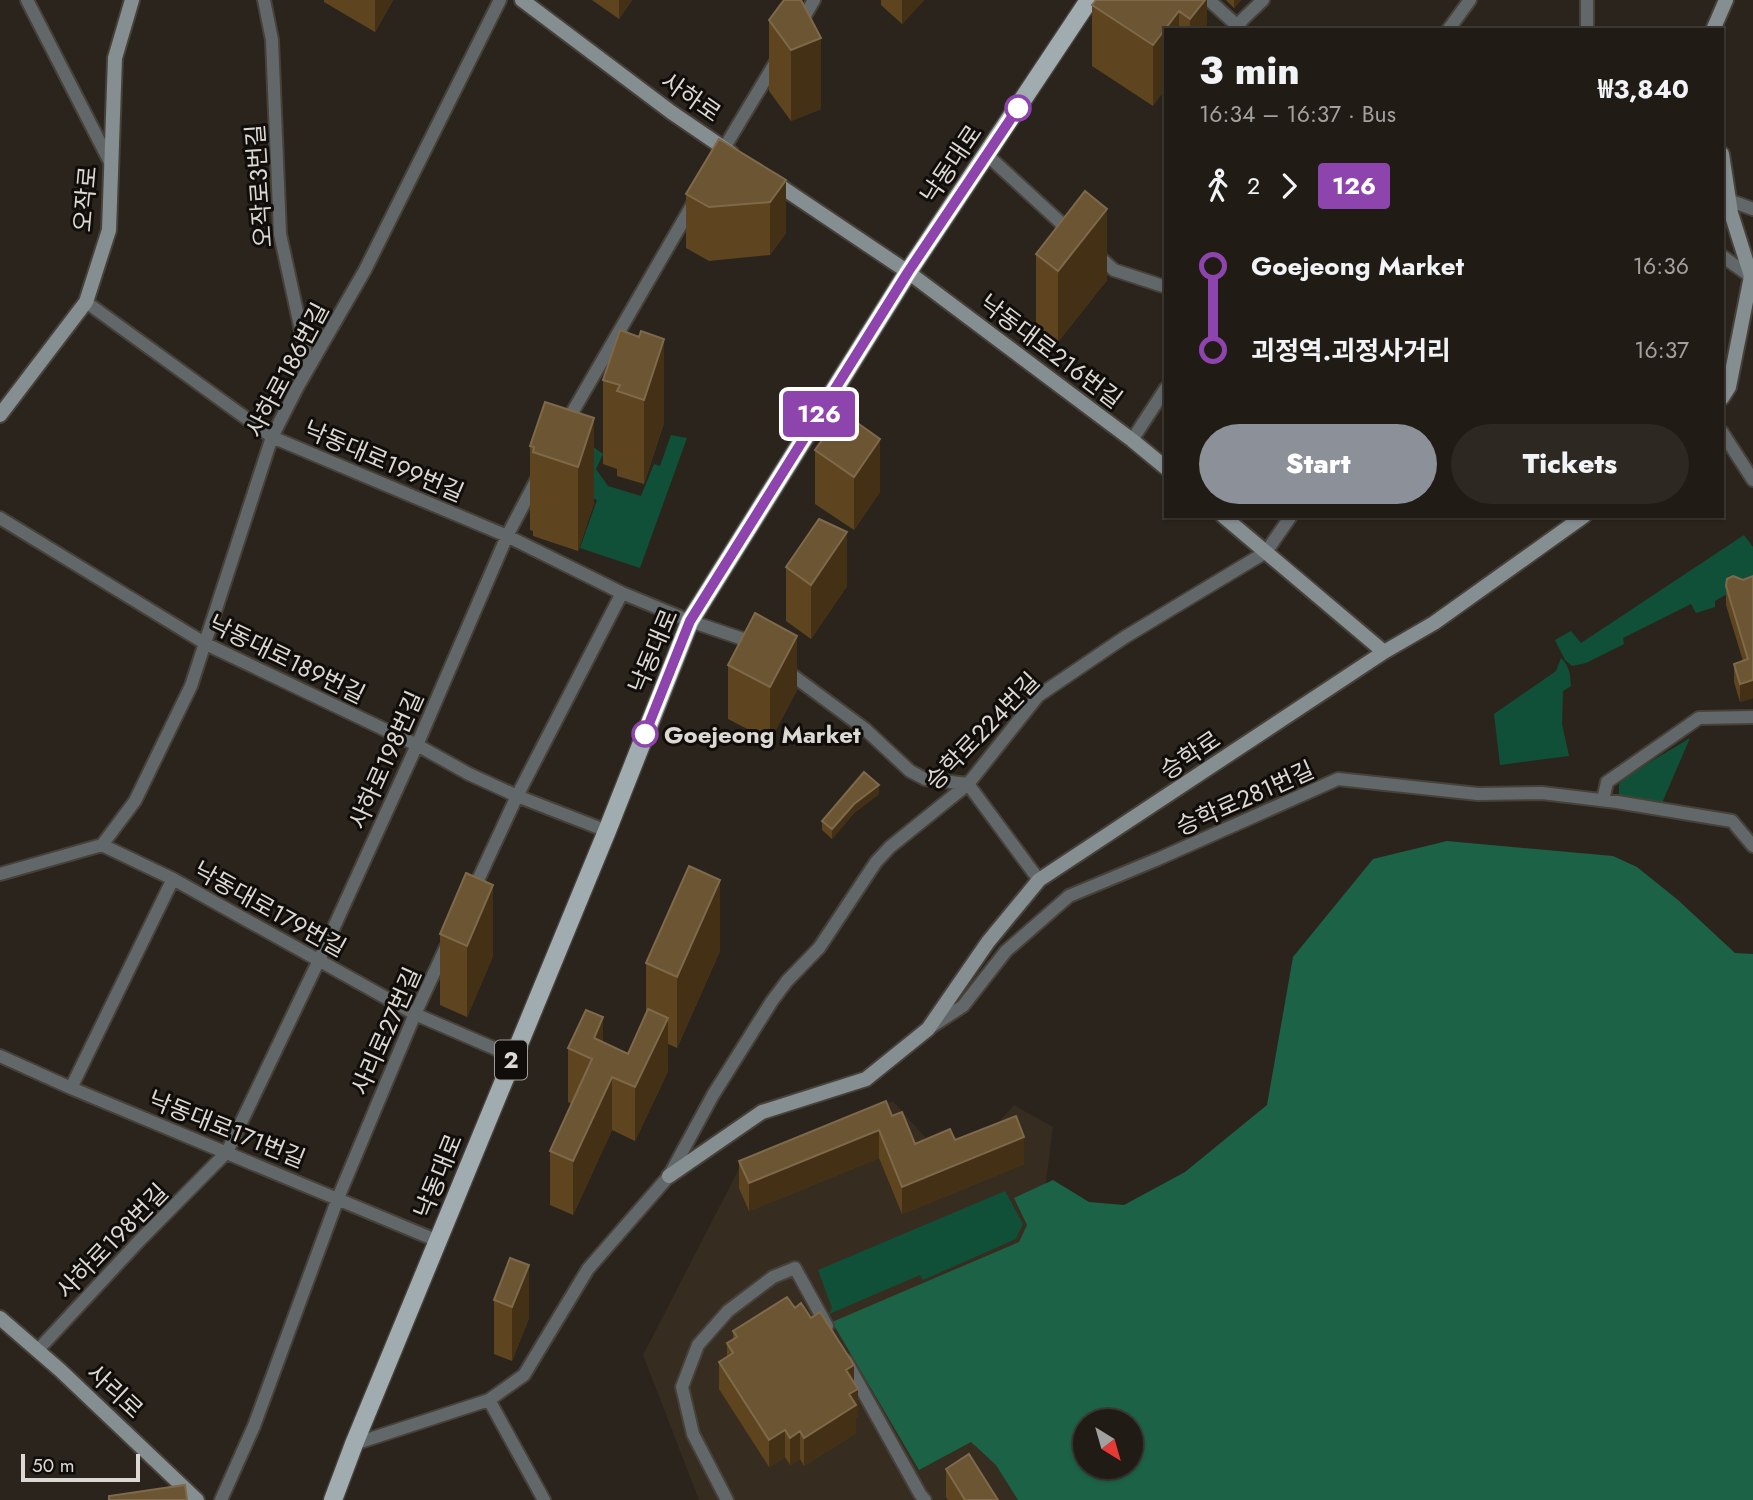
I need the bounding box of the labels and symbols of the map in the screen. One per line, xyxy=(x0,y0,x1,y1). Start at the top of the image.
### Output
street label: 사하로 xyxy=(654,64,728,130)
unlabelled marker xyxy=(1005,95,1031,121)
street label: 낙동대로 xyxy=(912,118,990,210)
street label: 오작로3번길 xyxy=(237,123,281,249)
street label: 오작로 xyxy=(65,164,105,234)
street label: 낙동대로216번길 xyxy=(972,286,1130,416)
street label: 사하로186번길 xyxy=(237,296,337,444)
line badge: 126 xyxy=(779,391,859,437)
street label: 낙동대로199번길 xyxy=(298,411,470,511)
street label: 낙동대로 xyxy=(620,604,686,698)
street label: 낙동대로189번길 xyxy=(203,606,371,712)
street label: 승학로224번길 xyxy=(917,664,1047,798)
street label: 사하로198번길 xyxy=(340,685,432,835)
place label: Goejeong Market xyxy=(664,717,861,752)
marker: Goejeong Market xyxy=(632,721,658,747)
street label: 승학로 xyxy=(1153,722,1227,788)
street label: 승학로281번길 xyxy=(1170,752,1320,844)
street label: 낙동대로179번길 xyxy=(187,853,353,965)
street label: 사리로27번길 xyxy=(342,961,430,1101)
road number: 2 xyxy=(495,1040,527,1079)
street label: 낙동대로171번길 xyxy=(143,1082,311,1176)
street label: 낙동대로 xyxy=(405,1128,471,1224)
street label: 사하로198번길 xyxy=(48,1176,176,1306)
street label: 사리로 xyxy=(79,1356,151,1426)
north arrow xyxy=(1073,1409,1143,1479)
scale bar xyxy=(21,1451,140,1483)

